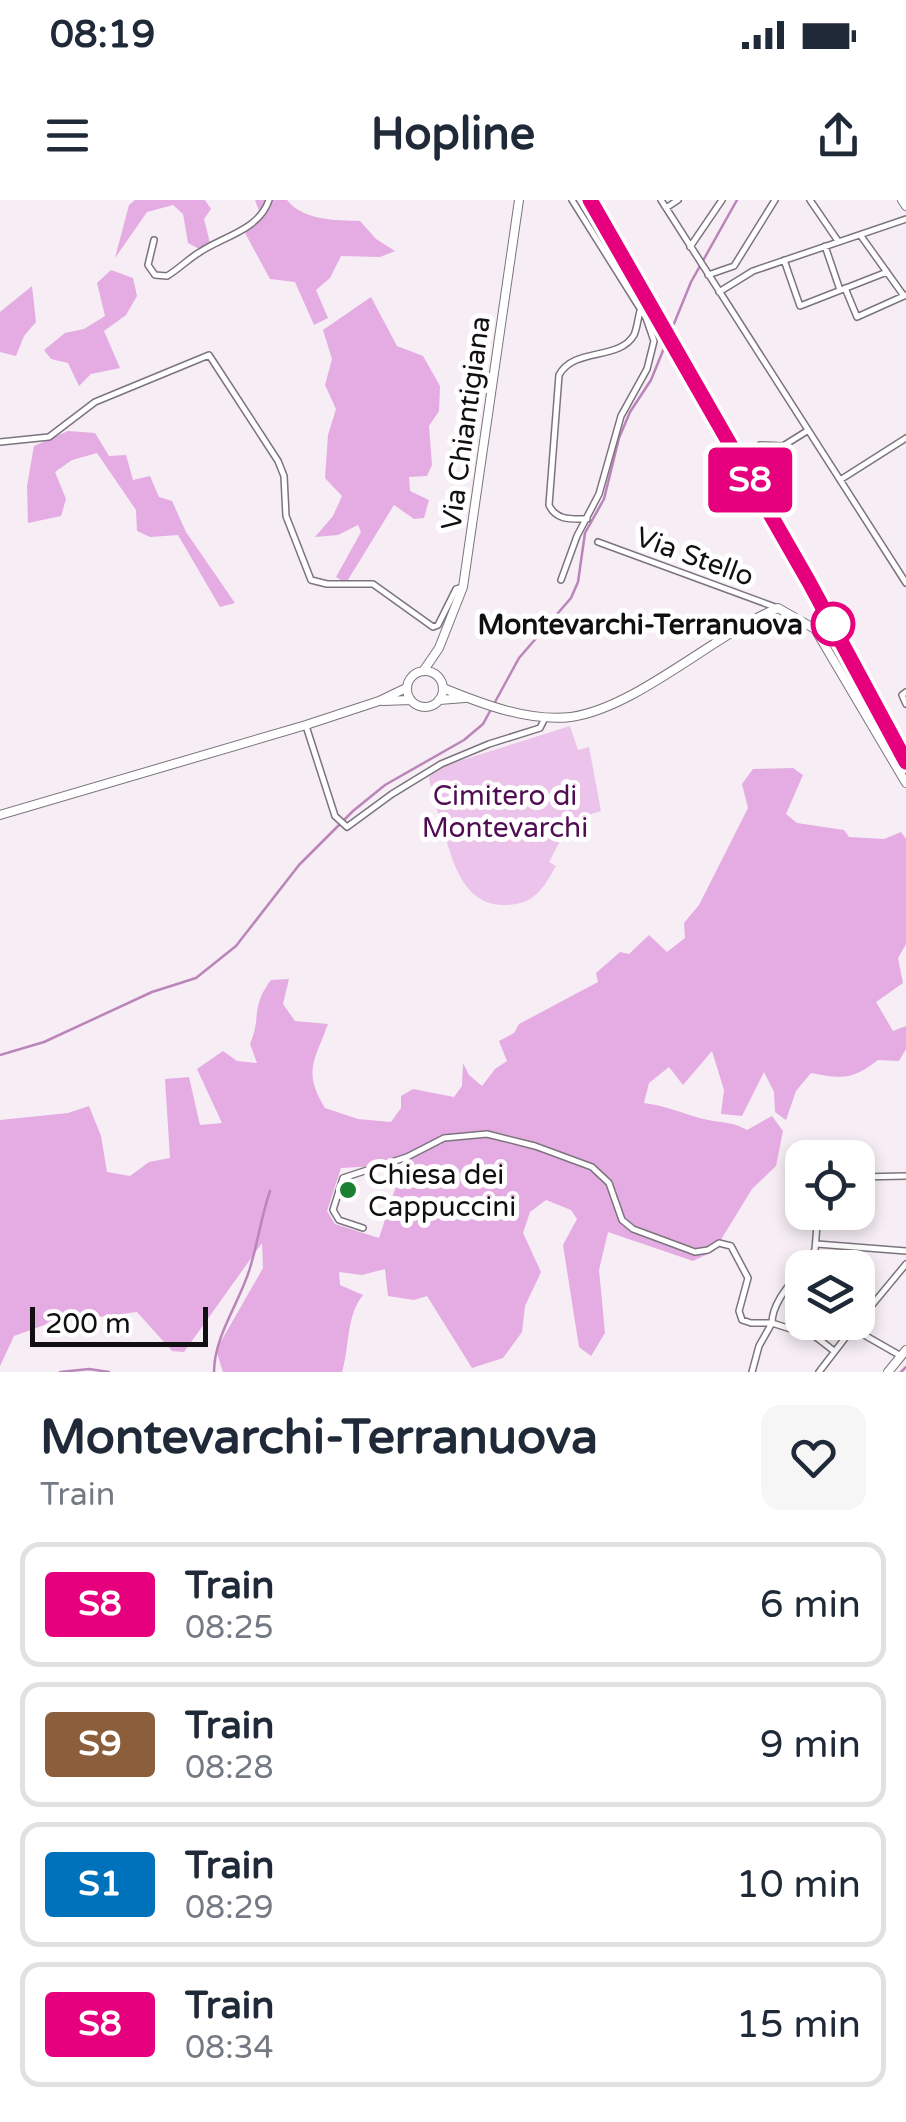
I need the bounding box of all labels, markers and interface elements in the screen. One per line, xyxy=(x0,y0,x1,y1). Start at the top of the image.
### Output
text: 08:19 xyxy=(50,12,155,58)
icon: menu xyxy=(40,108,95,163)
text: Hopline xyxy=(371,108,535,162)
icon: share xyxy=(811,108,866,163)
street label: Via Chiantigiana xyxy=(434,314,498,532)
line badge: S8 xyxy=(705,448,795,512)
text: S8 xyxy=(728,459,772,501)
street label: Via Stello xyxy=(631,520,758,594)
marker: Montevarchi-Terranuova xyxy=(812,603,854,645)
place label: Montevarchi-Terranuova xyxy=(478,608,803,642)
park label: Cimitero di Montevarchi xyxy=(422,779,588,845)
map controls xyxy=(785,1140,875,1340)
button: locate xyxy=(785,1140,875,1230)
place label: Chiesa dei Cappuccini xyxy=(368,1158,516,1224)
marker: Chiesa dei Cappuccini xyxy=(337,1179,359,1201)
button: layers xyxy=(785,1250,875,1340)
scale bar xyxy=(30,1302,208,1346)
text: 200 m xyxy=(45,1307,131,1341)
button: heart xyxy=(761,1405,866,1510)
text: Montevarchi-Terranuova xyxy=(40,1409,598,1467)
text: Train xyxy=(40,1476,115,1514)
text: Train xyxy=(185,1563,274,1609)
text: 6 min xyxy=(760,1582,861,1628)
text: S8 xyxy=(78,1583,122,1625)
text: 08:25 xyxy=(185,1609,274,1647)
text: Train xyxy=(185,1703,274,1749)
text: 9 min xyxy=(760,1722,861,1768)
text: S9 xyxy=(78,1723,122,1765)
text: 08:28 xyxy=(185,1749,274,1787)
text: Train xyxy=(185,1843,274,1889)
text: 10 min xyxy=(736,1862,861,1908)
text: S1 xyxy=(78,1863,122,1905)
text: 08:29 xyxy=(185,1889,274,1927)
text: Train xyxy=(185,1983,274,2029)
text: 15 min xyxy=(736,2002,861,2048)
text: S8 xyxy=(78,2003,122,2045)
text: 08:34 xyxy=(185,2029,274,2067)

